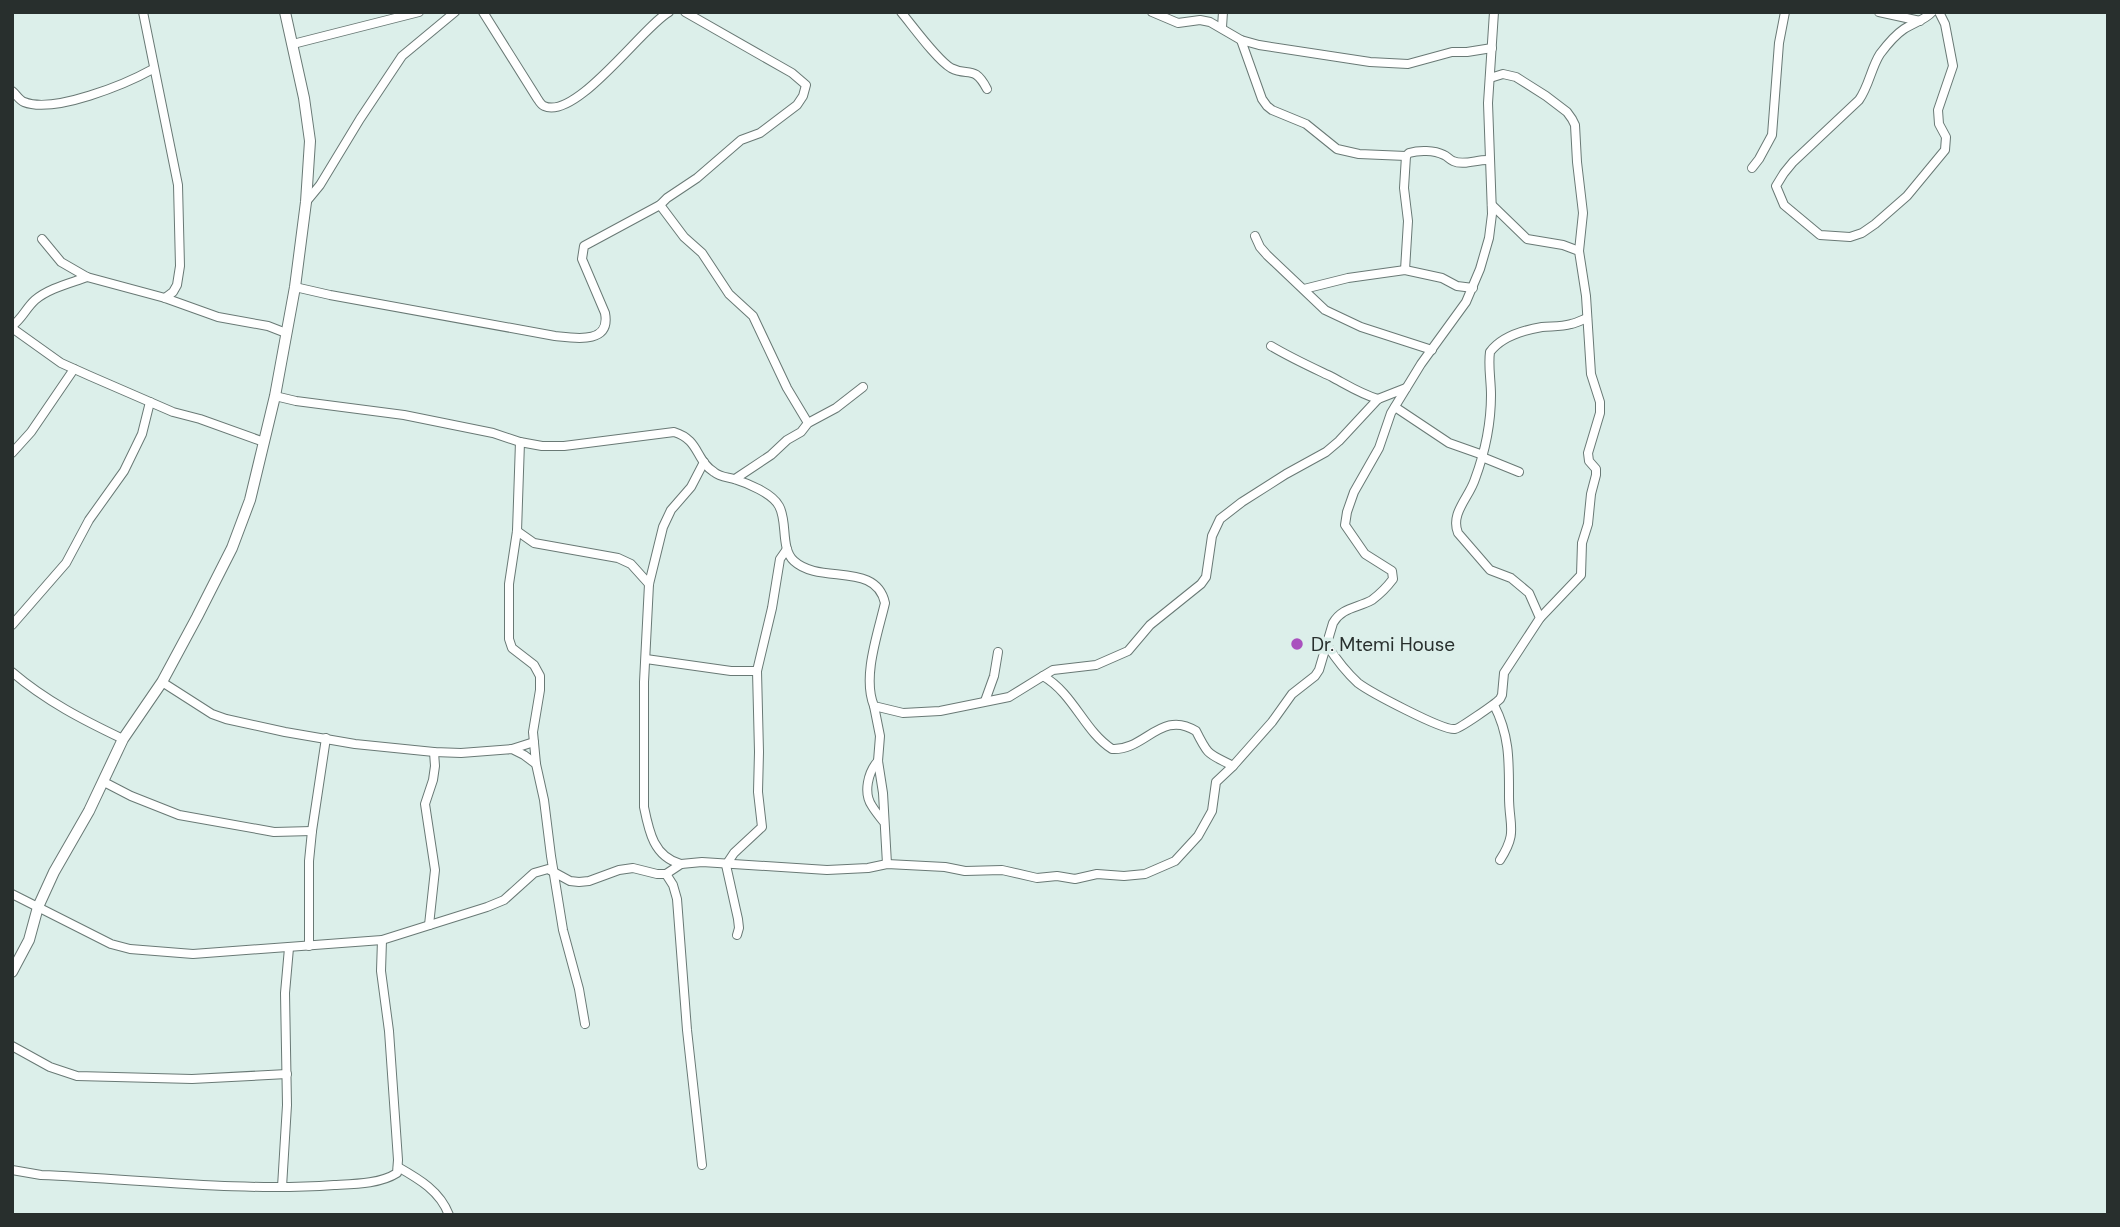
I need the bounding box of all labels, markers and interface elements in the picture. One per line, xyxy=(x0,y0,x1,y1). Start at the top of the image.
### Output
place label: Dr. Mtemi House xyxy=(1311,632,1455,657)
marker: Dr. Mtemi House xyxy=(1289,636,1305,652)

